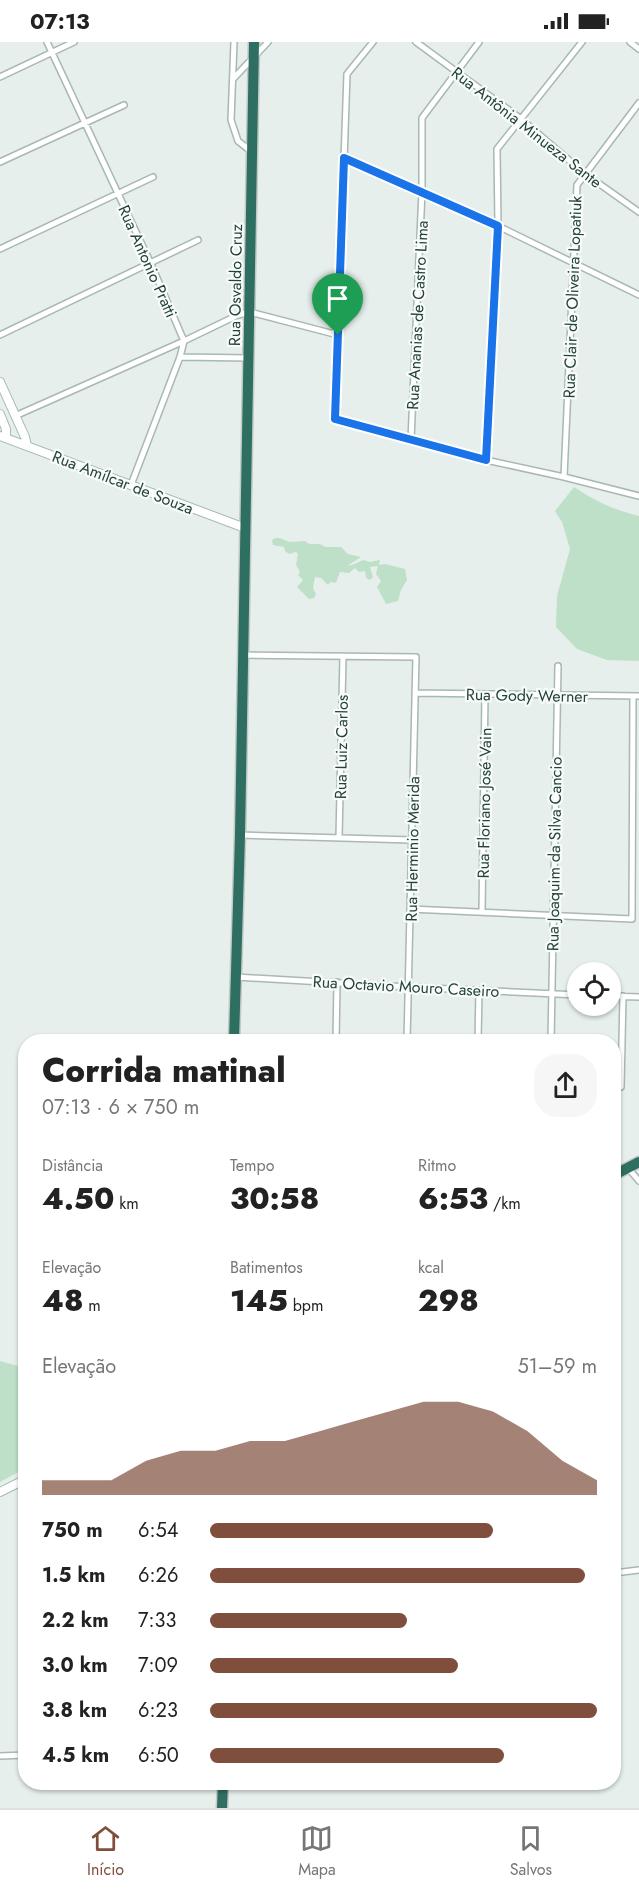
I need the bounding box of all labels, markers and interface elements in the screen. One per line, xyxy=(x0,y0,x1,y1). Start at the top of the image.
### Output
text: 07:13 xyxy=(30,5,90,37)
street label: Rua Antônia Minueza Sante xyxy=(447,61,607,193)
street label: Rua Clair de Oliveira Lopatiuk xyxy=(557,194,588,399)
street label: Rua Antonio Pratti xyxy=(112,201,183,321)
street label: Rua Ananias de Castro Lima xyxy=(401,220,434,410)
street label: Rua Osvaldo Cruz xyxy=(223,223,248,346)
pin xyxy=(312,273,363,335)
icon: arrive xyxy=(321,282,354,315)
street label: Rua Amílcar de Souza xyxy=(49,445,197,520)
street label: Rua Gody Werner xyxy=(466,683,589,708)
street label: Rua Luiz Carlos xyxy=(329,695,354,799)
street label: Rua Floriano José Vain xyxy=(472,727,497,879)
street label: Rua Joaquim da Silva Cancio xyxy=(541,756,568,951)
street label: Rua Herminio Merida xyxy=(400,776,425,922)
map controls xyxy=(567,962,621,1016)
button: locate xyxy=(567,962,621,1016)
street label: Rua Octavio Mouro Caseiro xyxy=(312,970,500,1003)
text: Corrida matinal xyxy=(42,1047,285,1094)
button: share xyxy=(534,1054,597,1117)
text: 07:13 · 6 × 750 m xyxy=(42,1093,199,1122)
text: Distância xyxy=(42,1154,103,1177)
text: Tempo xyxy=(230,1154,274,1177)
text: Ritmo xyxy=(418,1154,456,1177)
text: 4.50 xyxy=(42,1177,114,1220)
text: 30:58 xyxy=(230,1177,319,1220)
text: 6:53 xyxy=(418,1177,488,1220)
text: km xyxy=(114,1192,139,1215)
text: /km xyxy=(488,1192,521,1215)
text: Elevação xyxy=(42,1256,101,1279)
text: Batimentos xyxy=(230,1256,303,1279)
text: kcal xyxy=(418,1256,444,1279)
text: 48 xyxy=(42,1279,84,1322)
text: 145 xyxy=(230,1279,288,1322)
text: 298 xyxy=(418,1279,479,1322)
text: m xyxy=(84,1294,101,1317)
text: bpm xyxy=(288,1294,323,1317)
text: Elevação xyxy=(42,1352,116,1381)
text: 51–59 m xyxy=(518,1352,597,1381)
text: 750 m xyxy=(42,1516,103,1545)
text: 6:54 xyxy=(138,1516,178,1545)
text: 1.5 km xyxy=(42,1561,105,1590)
text: 6:26 xyxy=(138,1561,178,1590)
text: 2.2 km xyxy=(42,1606,109,1635)
text: 7:33 xyxy=(138,1606,176,1635)
text: 3.0 km xyxy=(42,1651,108,1680)
text: 7:09 xyxy=(138,1651,178,1680)
text: 3.8 km xyxy=(42,1696,107,1725)
text: 6:23 xyxy=(138,1696,178,1725)
text: 4.5 km xyxy=(42,1741,109,1770)
text: 6:50 xyxy=(138,1741,179,1770)
tab: Início xyxy=(87,1822,124,1881)
tab: Mapa xyxy=(298,1822,336,1881)
tab: Salvos xyxy=(510,1822,552,1881)

